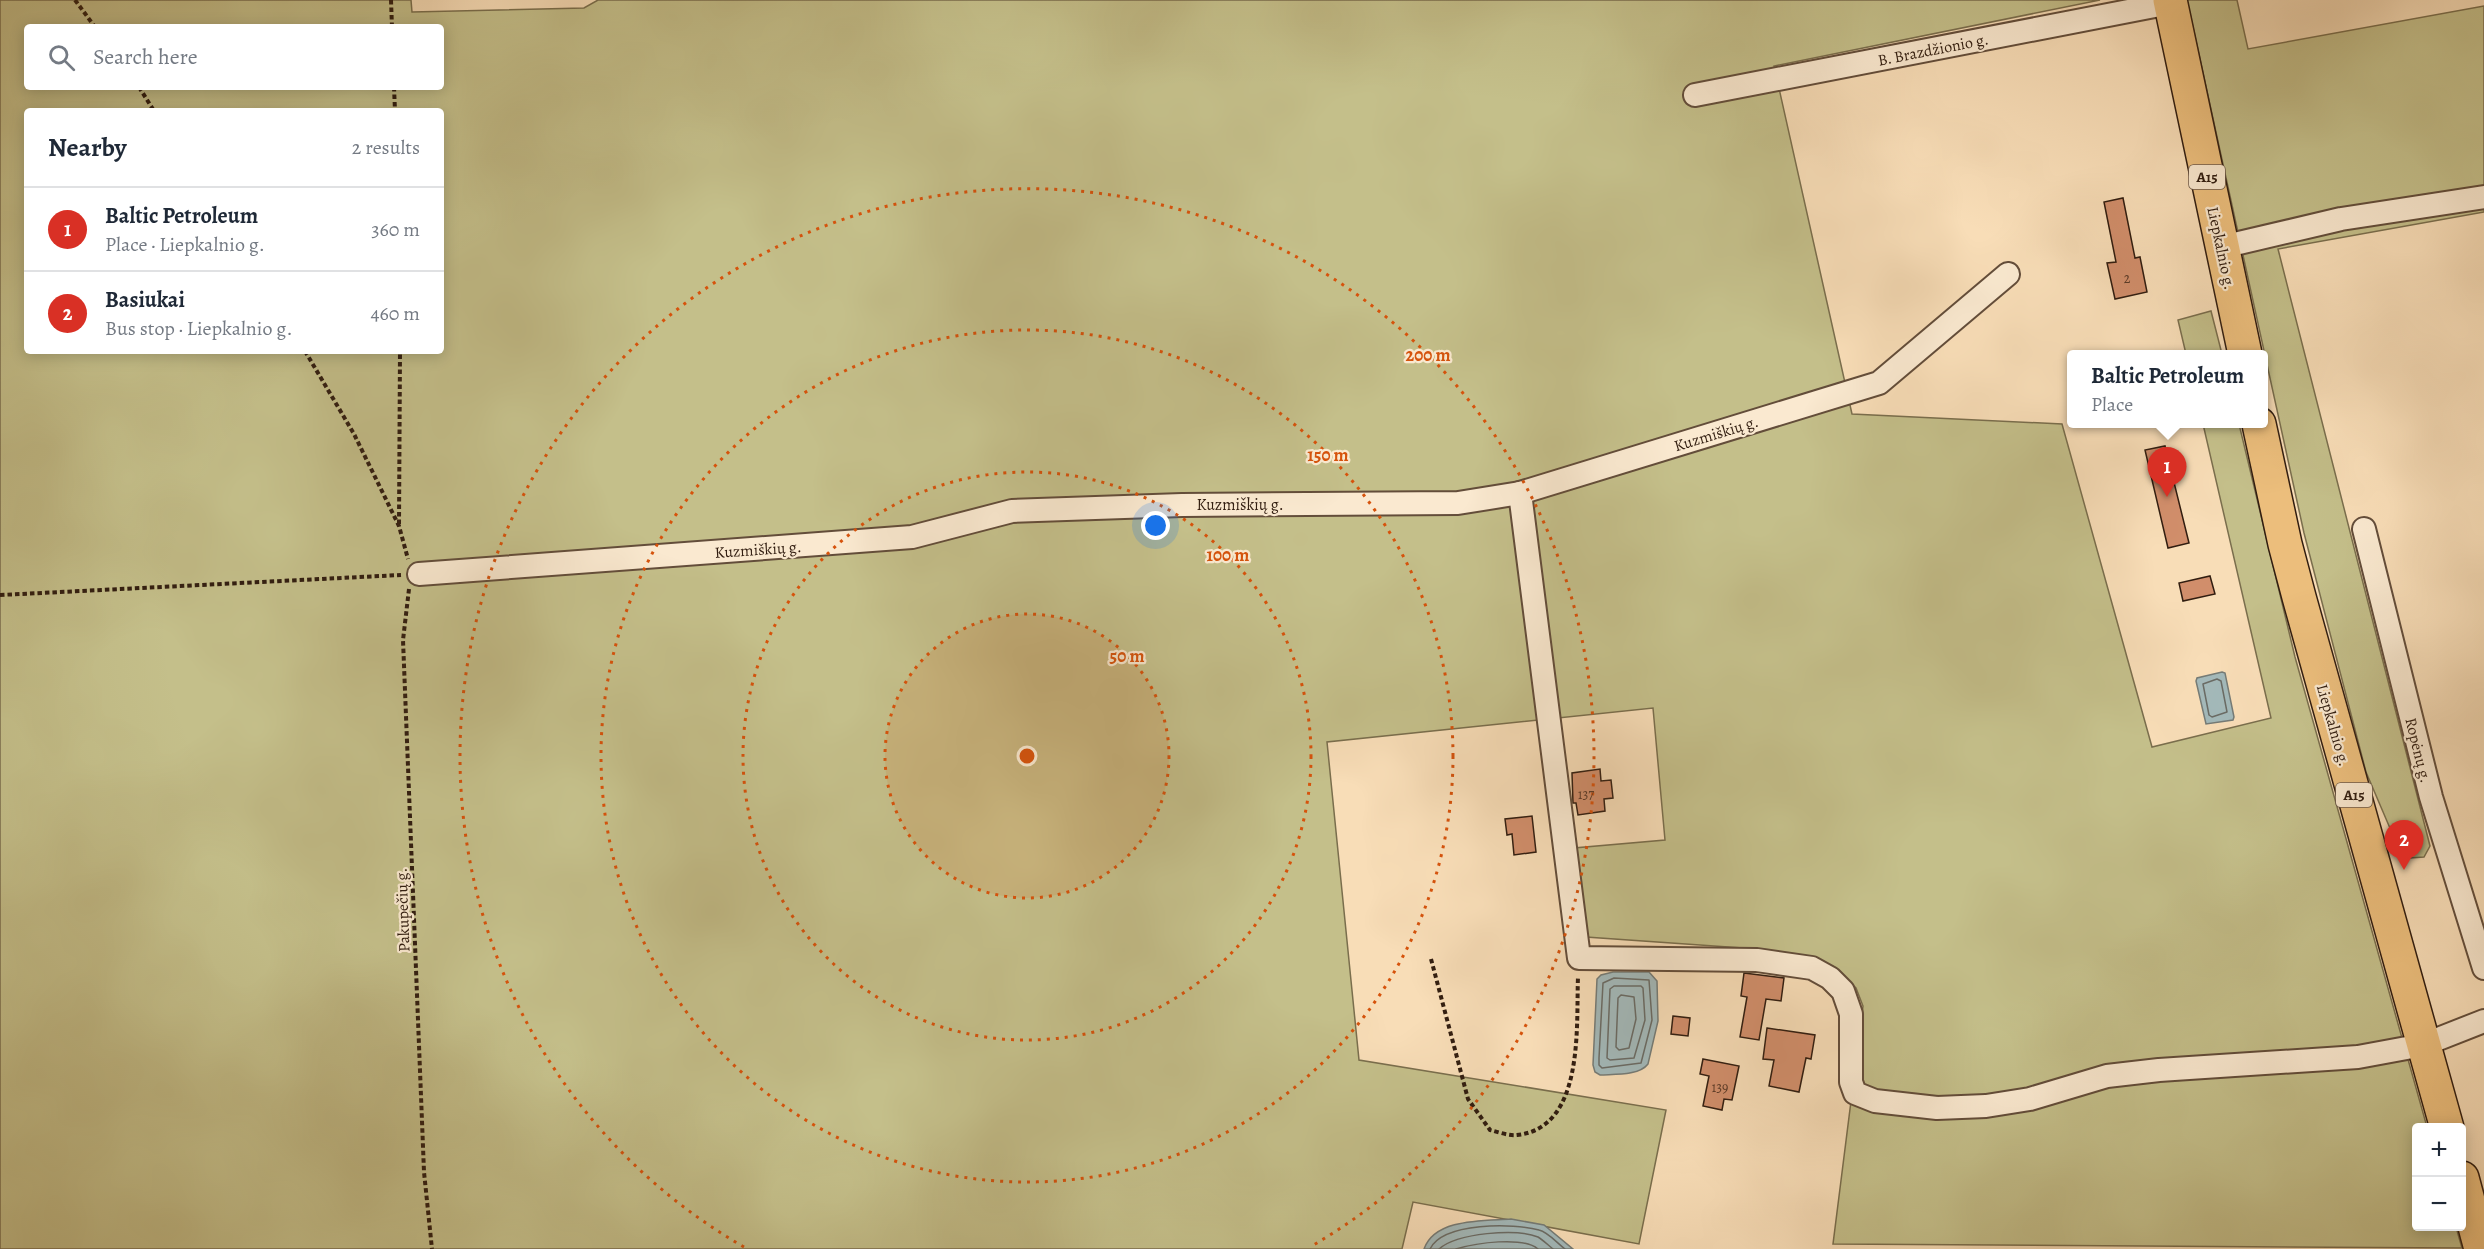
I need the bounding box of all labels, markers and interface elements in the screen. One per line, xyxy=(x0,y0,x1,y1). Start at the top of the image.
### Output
search box xyxy=(24,24,444,90)
street label: B. Brazdžionio g. xyxy=(1876,28,1991,72)
icon: search xyxy=(45,41,78,74)
text: Search here xyxy=(93,42,198,72)
text: Nearby xyxy=(48,130,127,165)
text: 2 results xyxy=(352,134,420,161)
road number: A15 xyxy=(2189,165,2225,189)
text: Baltic Petroleum xyxy=(105,201,258,231)
street label: Liepkalnio g. xyxy=(2201,205,2241,292)
text: 1 xyxy=(64,216,71,243)
text: 360 m xyxy=(371,216,420,243)
text: Place · Liepkalnio g. xyxy=(105,231,265,258)
house number: 2 xyxy=(2124,269,2131,288)
text: Basiukai xyxy=(105,285,185,315)
text: 2 xyxy=(63,300,72,327)
text: 460 m xyxy=(370,300,420,327)
text: Bus stop · Liepkalnio g. xyxy=(105,315,292,342)
text: 200 m xyxy=(1405,343,1451,367)
popup xyxy=(2067,350,2268,428)
text: Baltic Petroleum xyxy=(2091,361,2244,391)
text: Place xyxy=(2091,391,2133,418)
street label: Kuzmiškių g. xyxy=(1671,411,1761,457)
text: 150 m xyxy=(1307,443,1349,467)
pin: 1 xyxy=(2148,448,2186,497)
street label: Kuzmiškių g. xyxy=(1196,494,1284,516)
your location xyxy=(1141,511,1170,540)
street label: Kuzmiškių g. xyxy=(714,536,802,564)
text: 100 m xyxy=(1207,543,1249,567)
text: 50 m xyxy=(1110,644,1144,668)
street label: Liepkalnio g. xyxy=(2311,682,2355,769)
street label: Ropėnų g. xyxy=(2399,715,2437,785)
centre of rings xyxy=(1017,746,1037,766)
road number: A15 xyxy=(2336,783,2372,807)
house number: 137 xyxy=(1578,785,1594,804)
pin: 2 xyxy=(2384,820,2424,870)
street label: Pakupečių g. xyxy=(391,868,415,952)
house number: 139 xyxy=(1712,1078,1728,1097)
map controls xyxy=(2412,1123,2466,1231)
button: + xyxy=(2412,1123,2466,1177)
button: − xyxy=(2412,1177,2466,1231)

